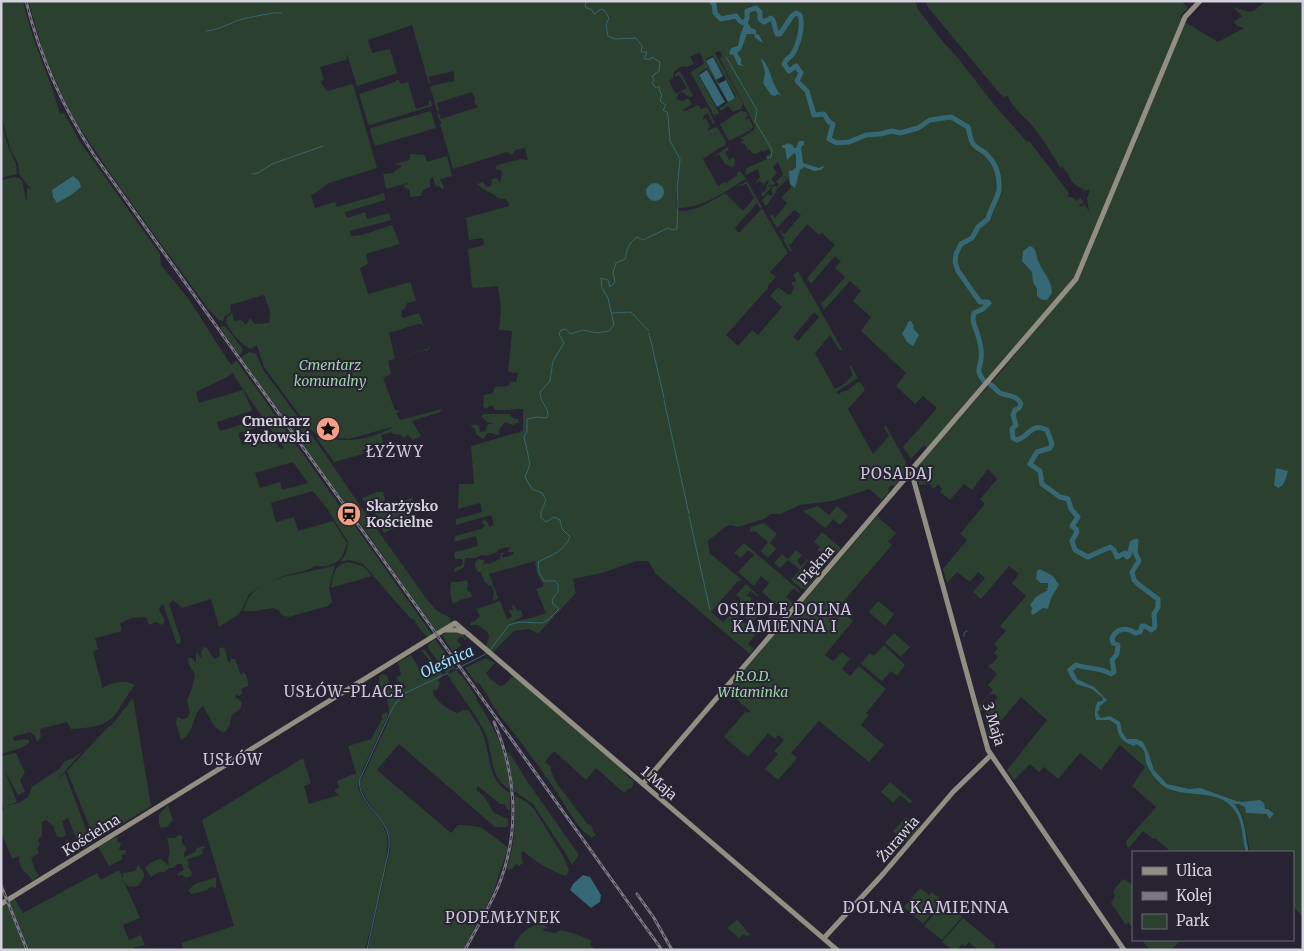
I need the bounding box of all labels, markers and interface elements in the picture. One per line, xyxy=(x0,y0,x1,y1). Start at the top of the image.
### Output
park label: Cmentarz komunalny xyxy=(294,356,367,390)
place label: Cmentarz żydowski xyxy=(242,412,310,446)
place icon: Cmentarz żydowski xyxy=(315,416,341,442)
district label: ŁYŻWY xyxy=(366,442,424,461)
district label: POSADAJ xyxy=(860,464,934,483)
place label: Skarżysko Kościelne xyxy=(366,497,438,531)
station icon: Skarżysko Kościelne xyxy=(336,501,362,527)
street label: Piękna xyxy=(794,541,838,588)
district label: OSIEDLE DOLNA KAMIENNA I xyxy=(718,600,852,636)
water label: Oleśnica xyxy=(417,641,477,682)
park label: R.O.D. Witaminka xyxy=(718,667,788,701)
district label: USŁÓW-PLACE xyxy=(284,681,404,701)
street label: 3 Maja xyxy=(979,700,1009,748)
district label: USŁÓW xyxy=(203,749,263,769)
street label: 1 Maja xyxy=(637,762,681,804)
street label: Kościelna xyxy=(59,810,124,860)
street label: Żurawia xyxy=(873,812,923,866)
legend xyxy=(1132,851,1294,941)
text: Ulica xyxy=(1176,861,1212,880)
text: Kolej xyxy=(1176,886,1212,905)
district label: DOLNA KAMIENNA xyxy=(843,897,1009,917)
district label: PODEMŁYNEK xyxy=(445,908,561,927)
text: Park xyxy=(1176,911,1210,930)

